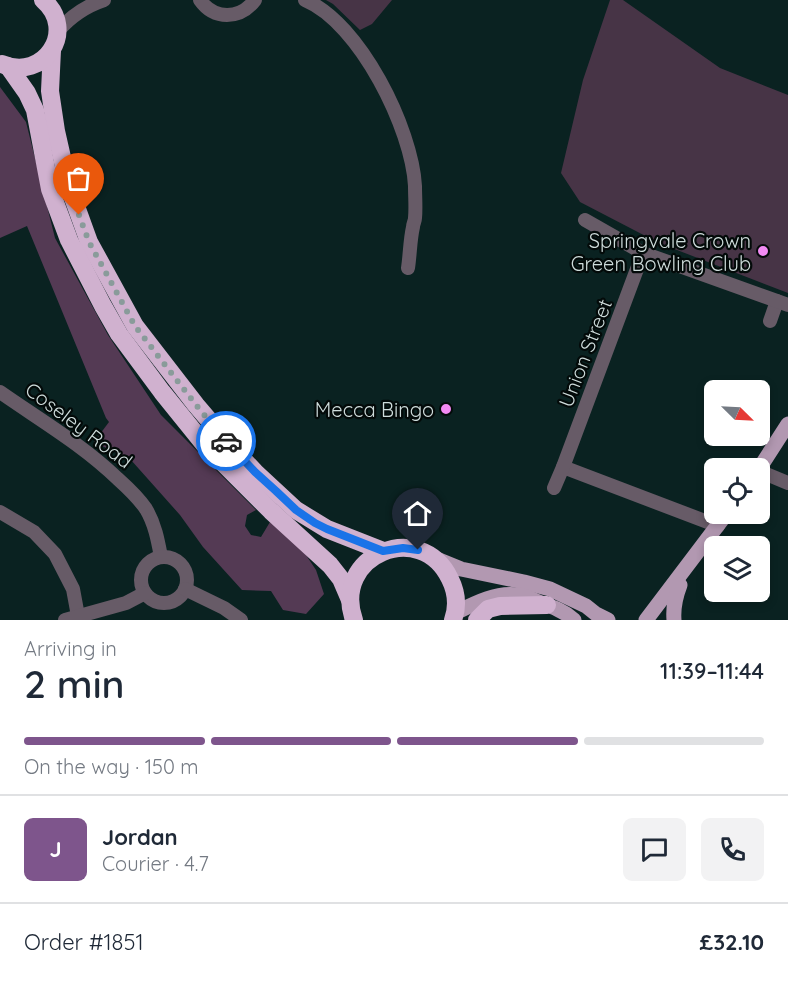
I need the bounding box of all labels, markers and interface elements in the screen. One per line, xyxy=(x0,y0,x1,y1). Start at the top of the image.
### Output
pin xyxy=(53,153,104,215)
icon: bag xyxy=(62,162,95,195)
place label: Springvale Crown Green Bowling Club xyxy=(571,228,751,276)
marker: Springvale Crown Green Bowling Club xyxy=(756,244,770,258)
street label: Union Street xyxy=(553,295,617,411)
street label: Coseley Road xyxy=(20,377,138,473)
north arrow xyxy=(704,380,770,446)
map controls xyxy=(704,380,770,602)
place label: Mecca Bingo xyxy=(315,397,434,422)
marker: Mecca Bingo xyxy=(439,402,453,416)
courier xyxy=(196,411,256,471)
icon: car xyxy=(210,425,243,458)
button: locate xyxy=(704,458,770,524)
pin xyxy=(392,488,443,550)
icon: home xyxy=(401,497,434,530)
button: layers xyxy=(704,536,770,602)
text: Arriving in xyxy=(24,636,117,661)
text: 11:39–11:44 xyxy=(660,657,764,685)
text: 2 min xyxy=(24,659,125,708)
text: On the way · 150 m xyxy=(24,754,199,779)
button: chat xyxy=(623,818,686,881)
button: phone xyxy=(701,818,764,881)
text: Jordan xyxy=(102,823,178,851)
text: J xyxy=(49,835,62,863)
text: Courier · 4.7 xyxy=(102,851,209,876)
text: Order #1851 xyxy=(24,928,144,956)
text: £32.10 xyxy=(699,928,764,956)

